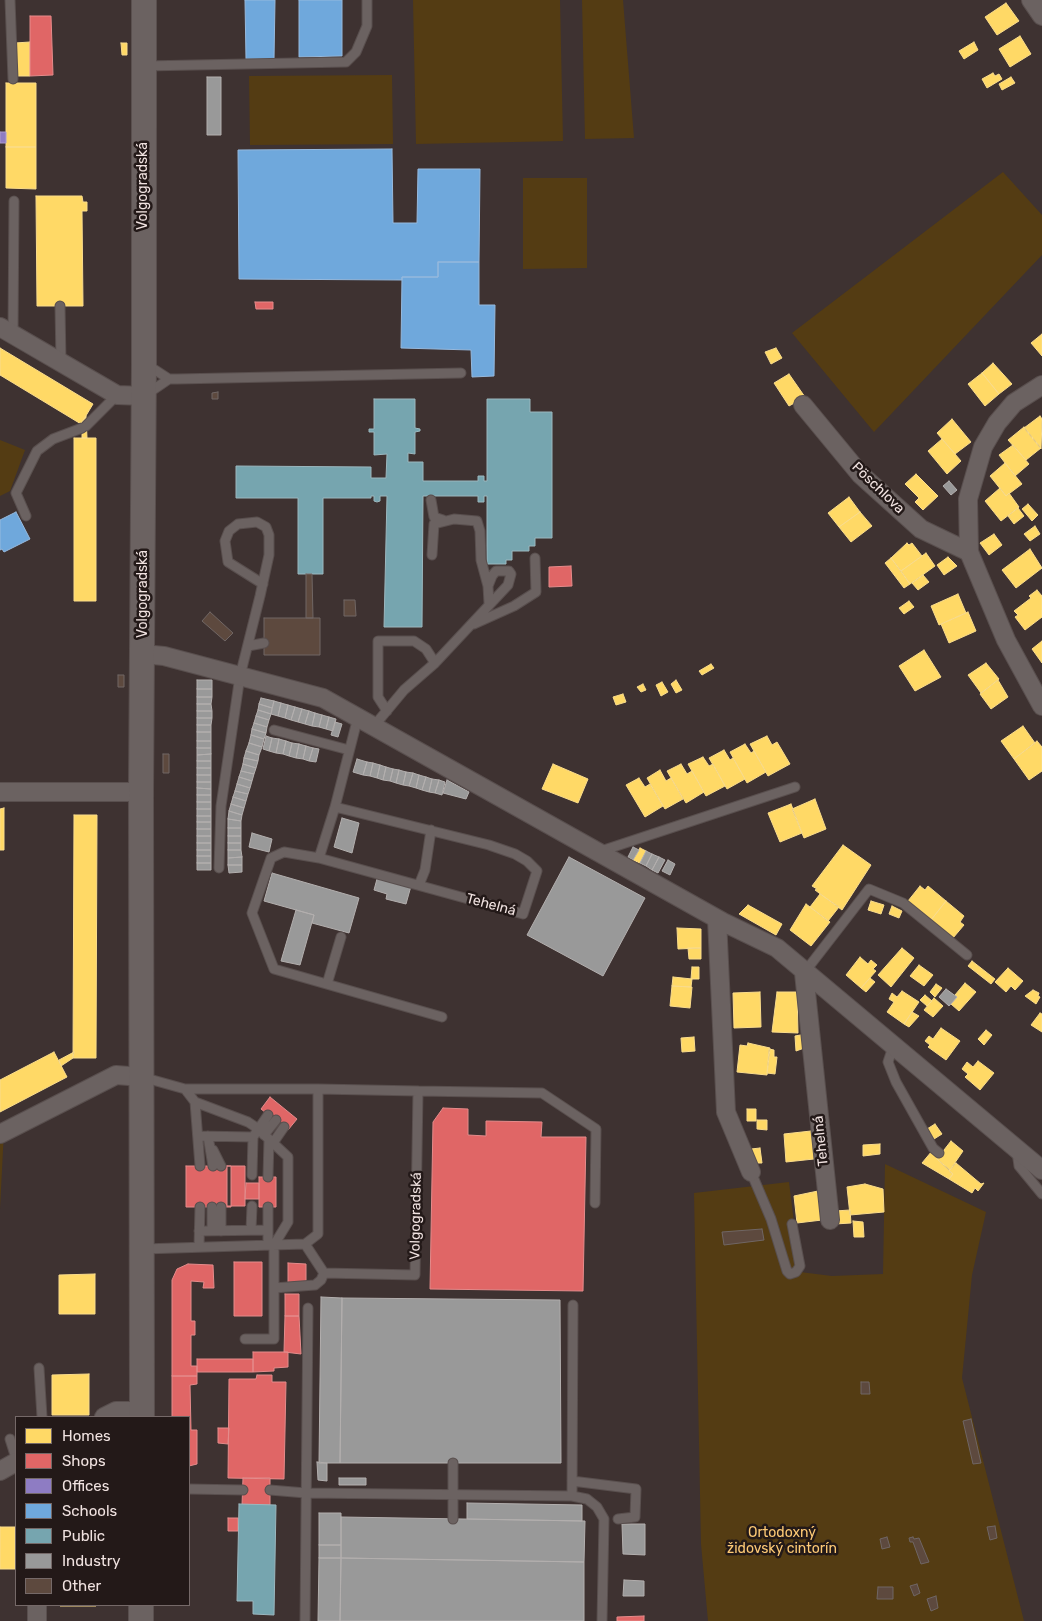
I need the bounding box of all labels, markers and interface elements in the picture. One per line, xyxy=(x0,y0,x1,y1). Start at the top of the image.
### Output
street label: Volgogradská xyxy=(135,142,151,230)
street label: Pöschlova xyxy=(848,459,908,517)
street label: Volgogradská xyxy=(135,550,151,638)
street label: Tehelná xyxy=(464,890,518,920)
street label: Tehelná xyxy=(810,1115,832,1167)
street label: Volgogradská xyxy=(407,1172,425,1260)
legend xyxy=(15,1416,190,1606)
text: Homes xyxy=(62,1427,111,1445)
text: Shops xyxy=(62,1452,106,1470)
text: Offices xyxy=(62,1477,109,1495)
text: Schools xyxy=(62,1502,117,1520)
park label: Ortodoxný židovský cintorín xyxy=(727,1525,837,1558)
text: Public xyxy=(62,1527,105,1545)
text: Industry xyxy=(62,1552,121,1570)
text: Other xyxy=(62,1577,101,1595)

